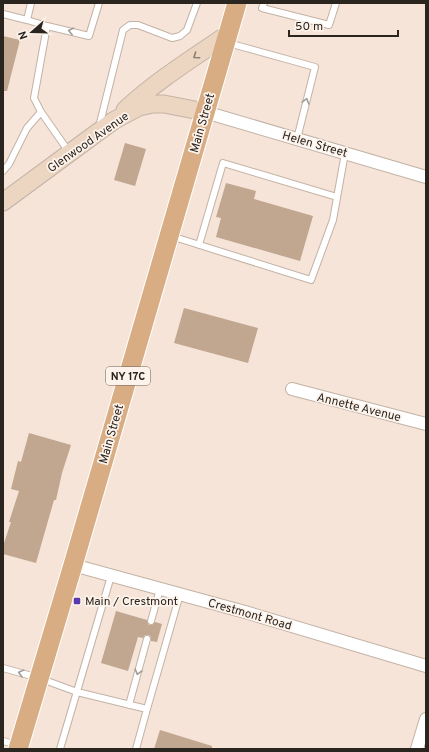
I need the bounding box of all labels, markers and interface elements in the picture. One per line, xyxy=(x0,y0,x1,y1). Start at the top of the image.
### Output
north arrow xyxy=(12,12,52,52)
scale bar xyxy=(289,12,398,38)
text: 50 m xyxy=(295,19,323,35)
one-way arrow xyxy=(68,28,74,36)
text: N xyxy=(16,29,31,41)
one-way arrow xyxy=(193,51,200,59)
street label: Main Street xyxy=(187,92,219,155)
one-way arrow xyxy=(302,98,310,104)
street label: Glenwood Avenue xyxy=(45,109,133,177)
street label: Helen Street xyxy=(280,128,349,162)
road number: NY 17C xyxy=(106,367,150,385)
street label: Annette Avenue xyxy=(315,390,402,426)
street label: Main Street xyxy=(96,403,128,466)
place label: Main / Crestmont xyxy=(85,594,178,610)
street label: Crestmont Road xyxy=(206,595,294,635)
marker: Main / Crestmont xyxy=(72,596,82,606)
one-way arrow xyxy=(18,669,25,678)
one-way arrow xyxy=(134,669,143,676)

